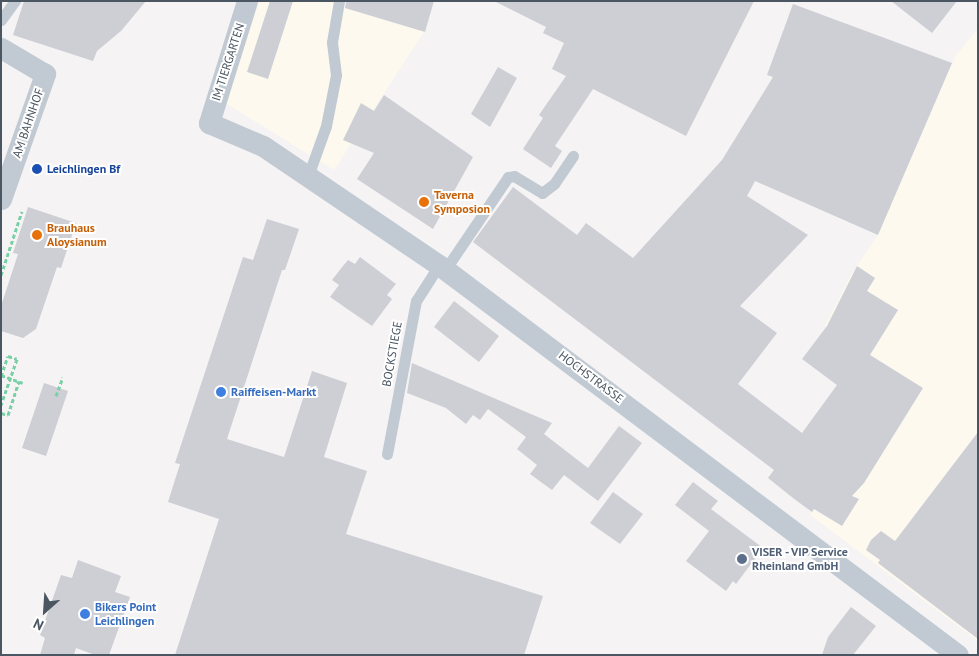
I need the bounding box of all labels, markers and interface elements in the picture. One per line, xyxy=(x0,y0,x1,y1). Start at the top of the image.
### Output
street label: IM TIERGARTEN xyxy=(209,21,247,103)
street label: AM BAHNHOF xyxy=(9,86,47,160)
place label: Leichlingen Bf xyxy=(47,162,120,176)
marker: Leichlingen Bf xyxy=(31,163,43,175)
place label: Taverna Symposion xyxy=(434,188,490,216)
marker: Taverna Symposion xyxy=(418,196,430,208)
place label: Brauhaus Aloysianum xyxy=(47,221,107,249)
marker: Brauhaus Aloysianum xyxy=(31,229,43,241)
street label: BOCKSTIEGE xyxy=(379,320,405,388)
street label: HOCHSTRASSE xyxy=(556,348,626,406)
place label: Raiffeisen-Markt xyxy=(231,385,316,399)
marker: Raiffeisen-Markt xyxy=(215,386,227,398)
place label: VISER - VIP Service Rheinland GmbH xyxy=(752,545,850,573)
marker: VISER - VIP Service Rheinland GmbH xyxy=(736,553,748,565)
north arrow xyxy=(20,586,70,636)
place label: Bikers Point Leichlingen xyxy=(95,600,156,628)
marker: Bikers Point Leichlingen xyxy=(79,608,91,620)
text: N xyxy=(30,614,47,635)

